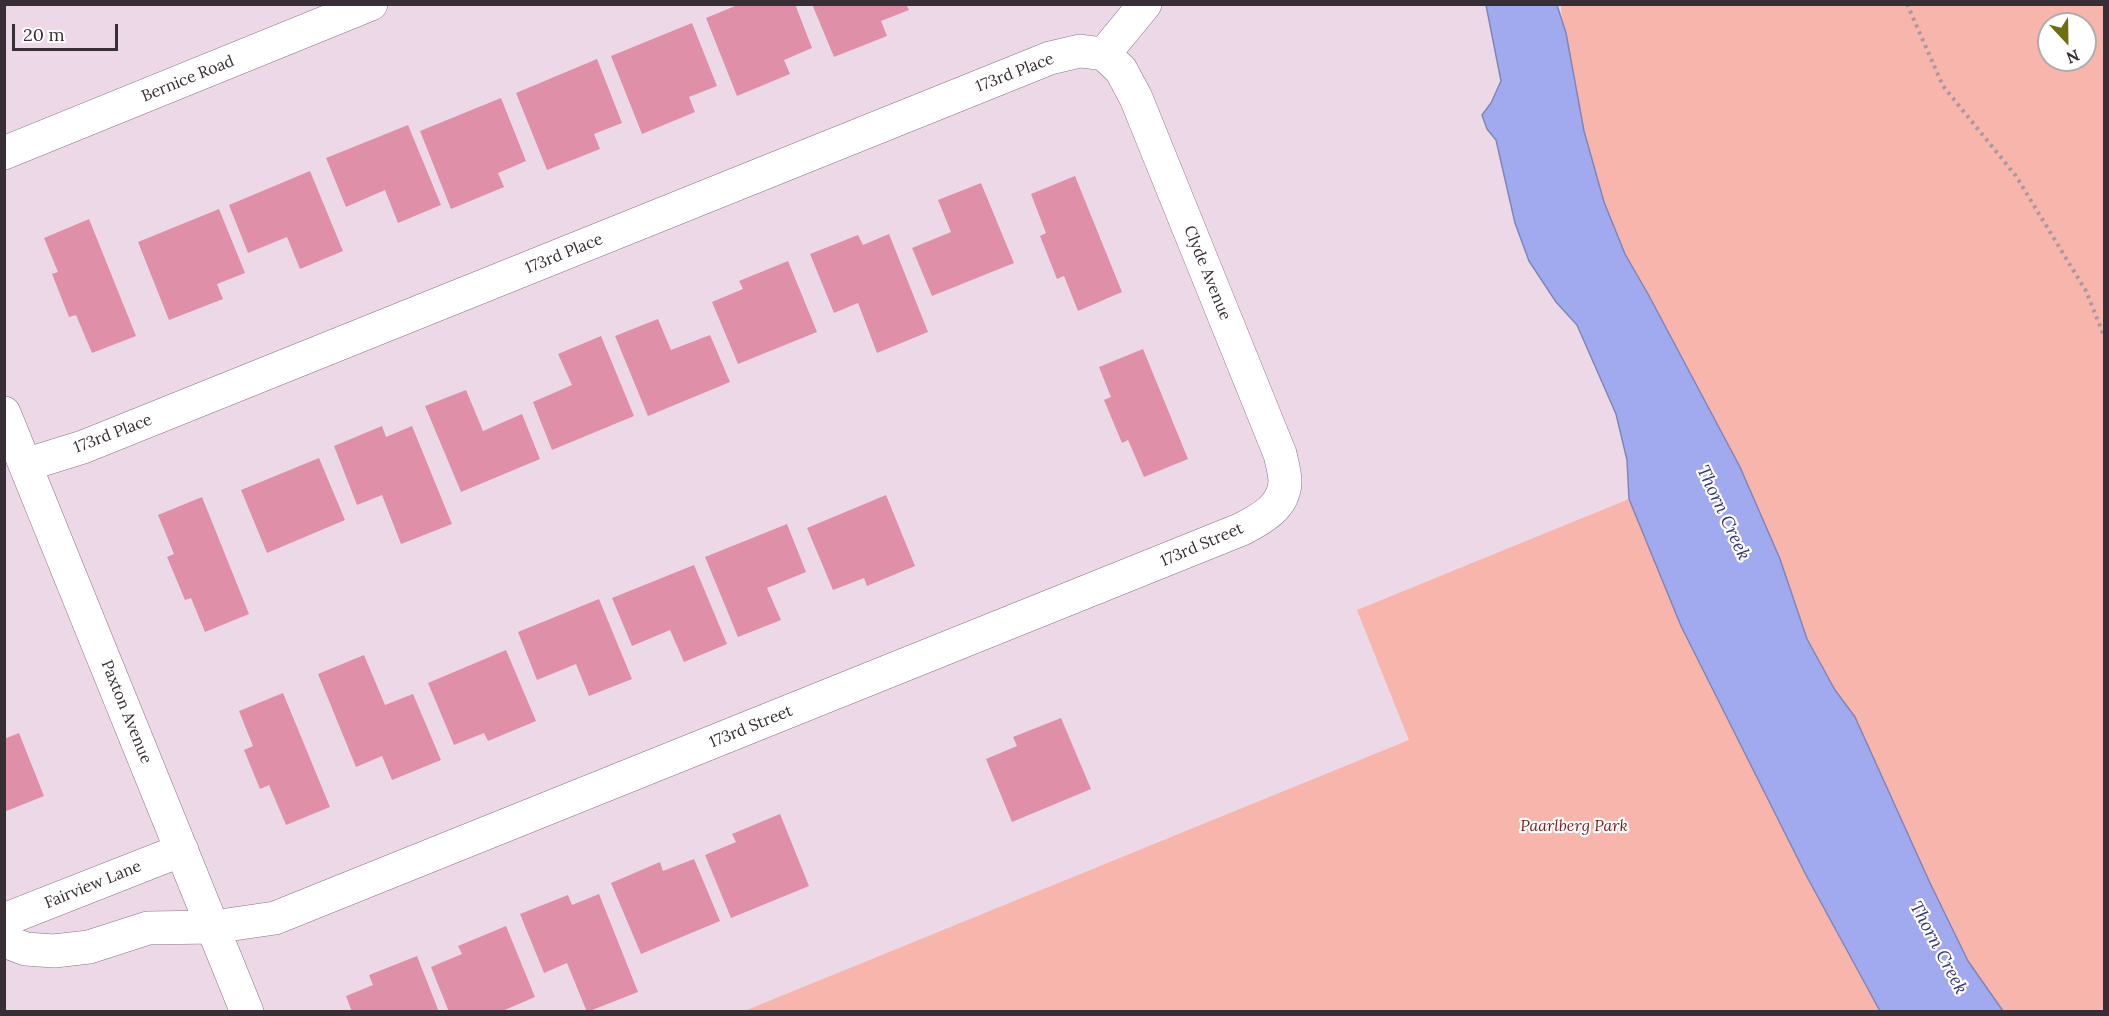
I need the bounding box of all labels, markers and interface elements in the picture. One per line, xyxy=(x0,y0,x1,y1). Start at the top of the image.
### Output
scale bar xyxy=(15,12,122,50)
north arrow xyxy=(2037,12,2097,72)
text: 20 m xyxy=(23,23,65,46)
text: N xyxy=(2064,45,2082,68)
street label: 173rd Place xyxy=(973,49,1057,97)
street label: Bernice Road xyxy=(139,52,237,106)
street label: Clyde Avenue xyxy=(1179,223,1235,323)
street label: 173rd Place xyxy=(522,230,606,278)
street label: 173rd Place xyxy=(71,410,155,458)
water label: Thorn Creek xyxy=(1692,462,1754,564)
street label: 173rd Street xyxy=(1158,519,1246,571)
street label: Paxton Avenue xyxy=(96,657,156,767)
street label: 173rd Street xyxy=(707,702,795,752)
park label: Paarlberg Park xyxy=(1520,816,1628,836)
street label: Fairview Lane xyxy=(42,857,144,913)
water label: Thorn Creek xyxy=(1905,898,1971,998)

